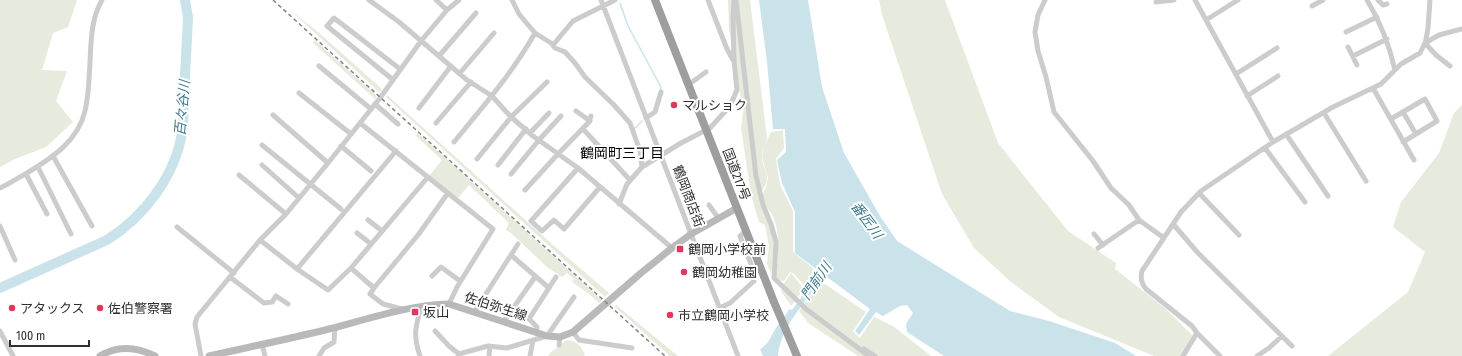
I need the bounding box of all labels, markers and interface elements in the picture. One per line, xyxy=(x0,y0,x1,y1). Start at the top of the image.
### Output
water label: 百々谷川 xyxy=(172,77,194,137)
place label: マルショク xyxy=(682,98,747,113)
marker: マルショク xyxy=(669,100,679,110)
district label: 鶴岡町三丁目 xyxy=(580,145,664,162)
street label: 国道217号 xyxy=(720,146,753,202)
street label: 鶴岡商店街 xyxy=(670,163,707,229)
water label: 番匠川 xyxy=(847,198,887,244)
place label: 鶴岡小学校前 xyxy=(688,242,766,257)
marker: 鶴岡小学校前 xyxy=(675,244,685,254)
water label: 門前川 xyxy=(797,258,837,303)
place label: 鶴岡幼稚園 xyxy=(692,265,757,280)
marker: 鶴岡幼稚園 xyxy=(679,267,689,277)
street label: 佐伯弥生線 xyxy=(463,289,529,324)
place label: アタックス xyxy=(20,301,85,316)
place label: 佐伯警察署 xyxy=(108,301,173,316)
marker: アタックス xyxy=(7,303,17,313)
marker: 佐伯警察署 xyxy=(95,303,105,313)
place label: 坂山 xyxy=(423,305,449,320)
marker: 坂山 xyxy=(410,307,420,317)
place label: 市立鶴岡小学校 xyxy=(678,308,769,323)
marker: 市立鶴岡小学校 xyxy=(665,310,675,320)
scale bar xyxy=(10,322,89,348)
text: 100 m xyxy=(16,329,45,343)

